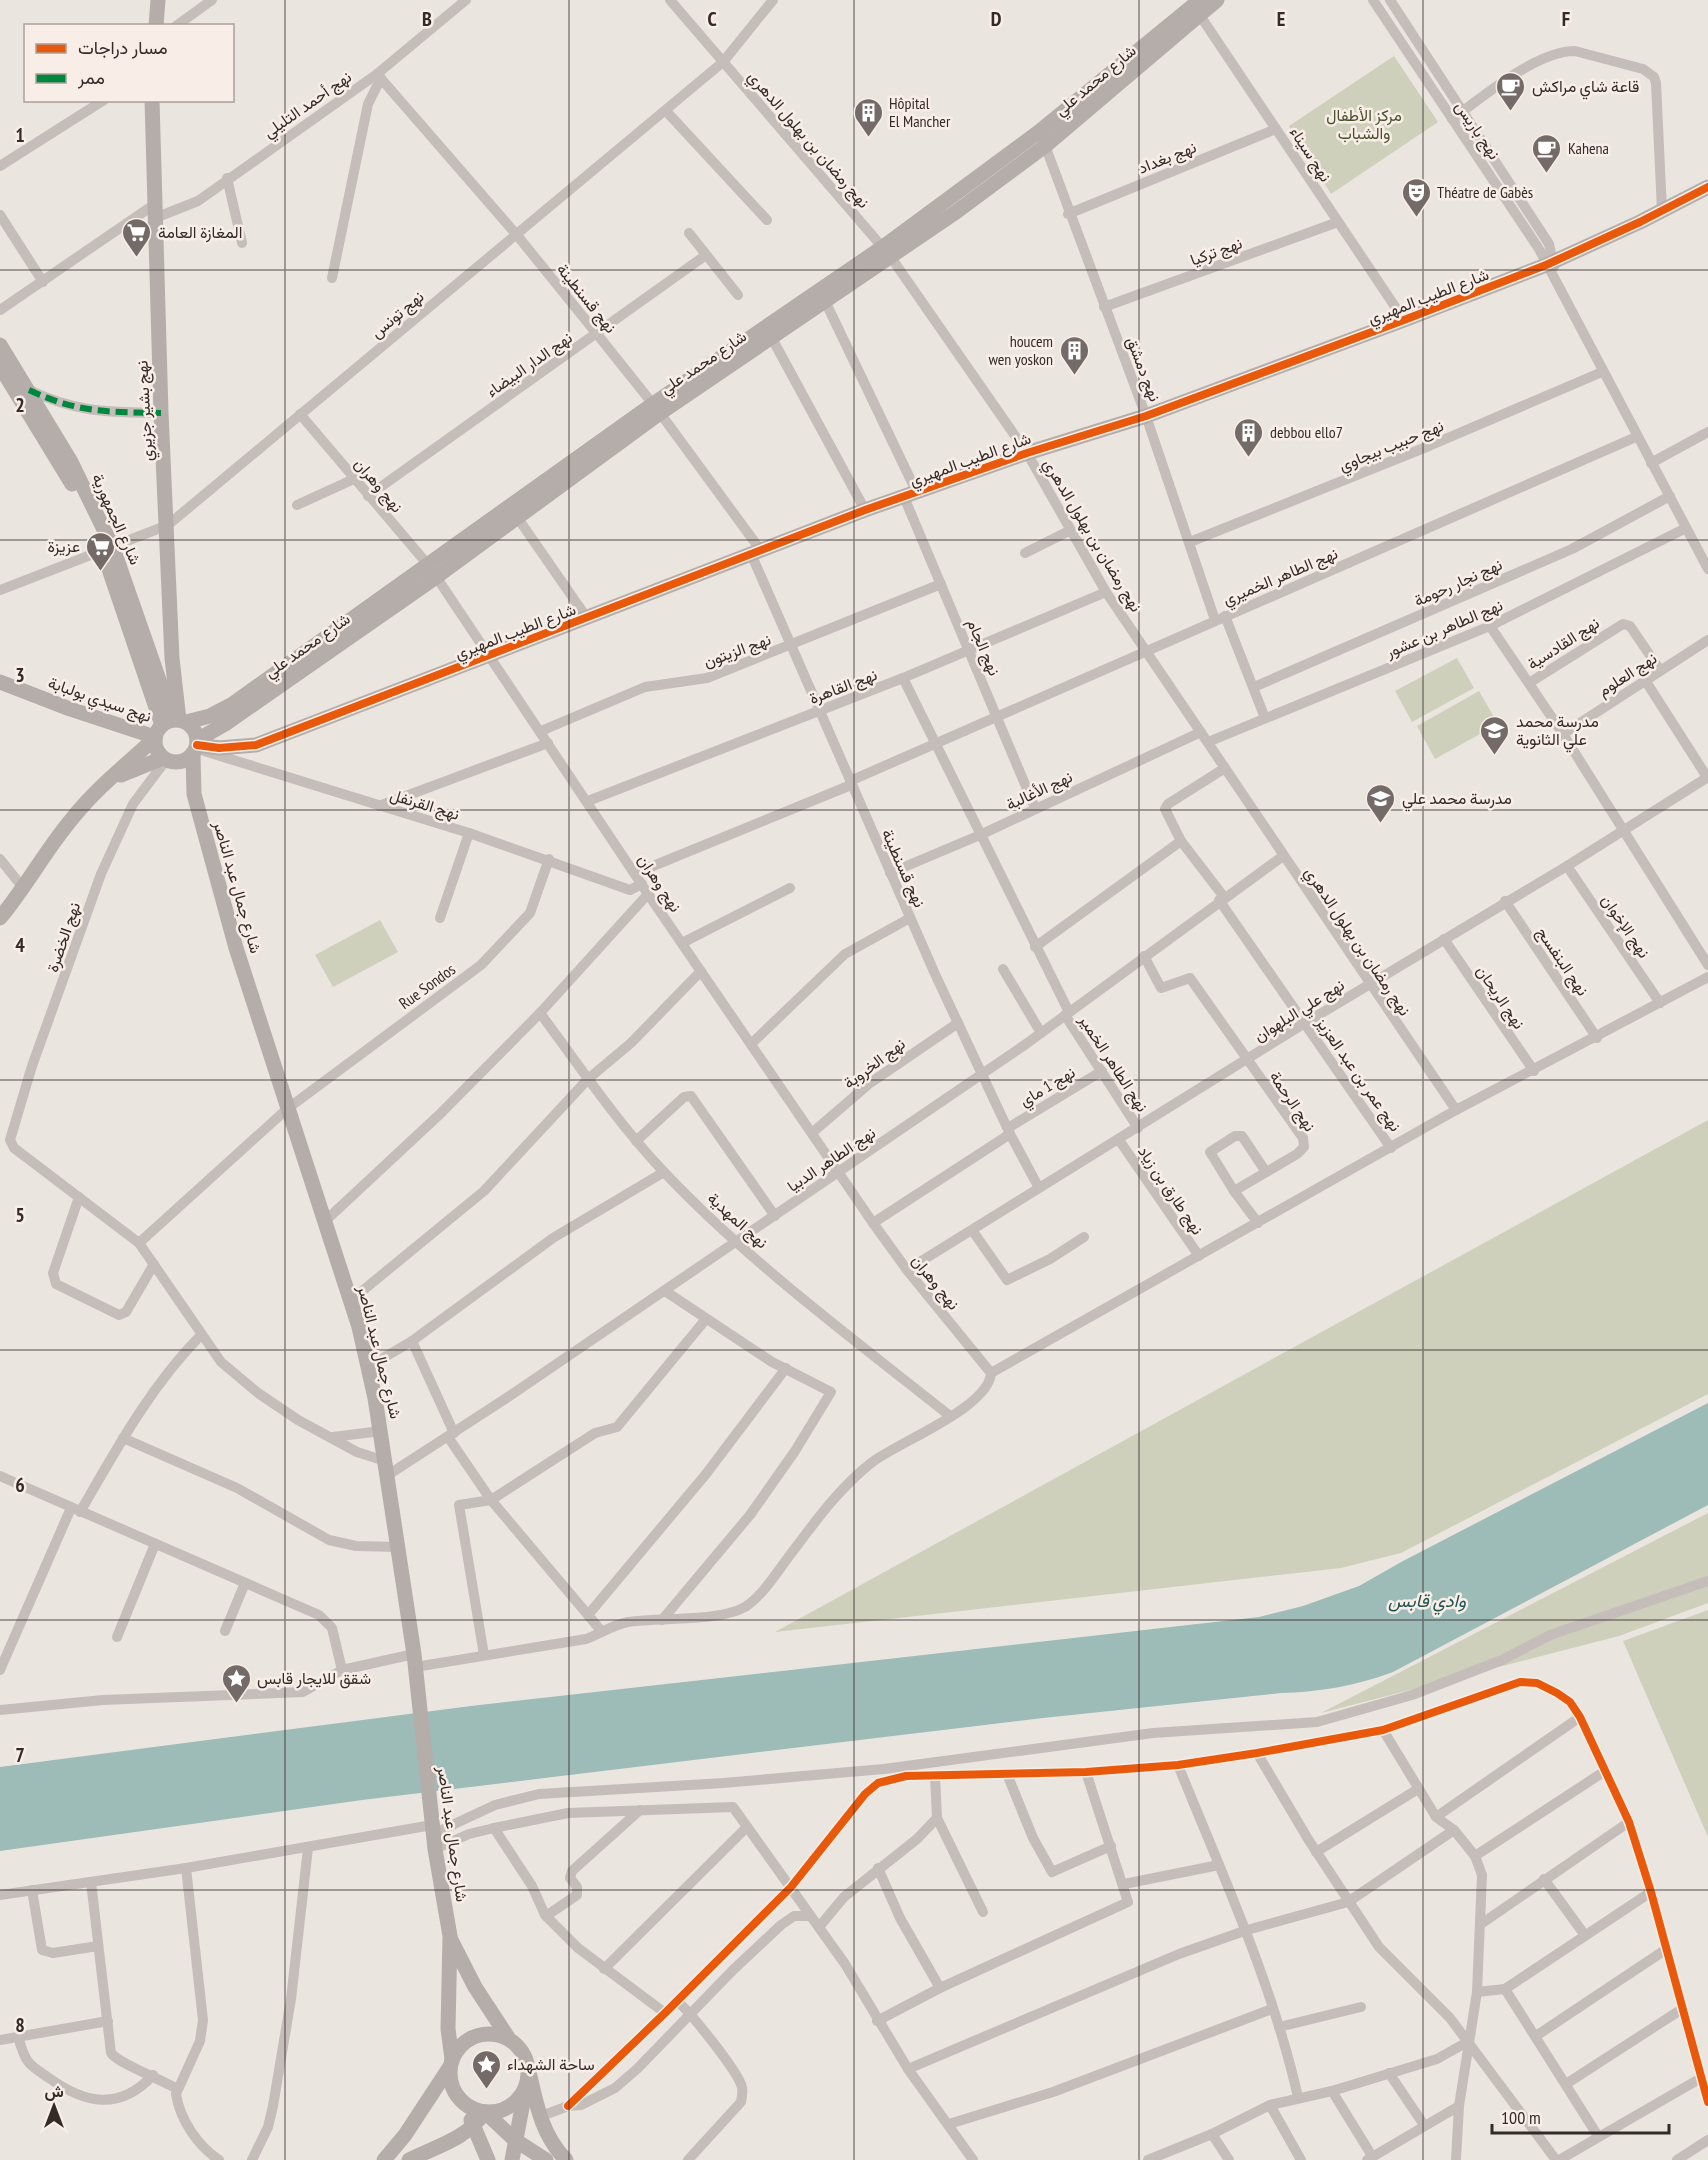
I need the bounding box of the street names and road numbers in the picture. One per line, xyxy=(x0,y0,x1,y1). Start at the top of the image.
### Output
street label: شارع محمد علي xyxy=(1050,40,1142,123)
street label: نهج أحمد التليلي xyxy=(259,66,357,145)
street label: نهج رمضان بن بهلول الدهري xyxy=(741,66,874,214)
street label: نهج باريس xyxy=(1450,97,1505,164)
street label: نهج سيناء xyxy=(1284,123,1336,186)
street label: نهج بغداد xyxy=(1135,136,1200,179)
street label: نهج تركيا xyxy=(1187,232,1245,271)
street label: نهج قسنطينة xyxy=(551,259,621,338)
street label: شارع الطيب المهيري xyxy=(1365,264,1493,332)
street label: نهج تونس xyxy=(366,286,429,344)
street label: شارع محمد علي xyxy=(656,326,752,402)
street label: نهج الدار البيضاء xyxy=(482,327,577,403)
street label: نهج دمشق xyxy=(1121,334,1165,405)
street label: نهج بشير جزيري xyxy=(131,360,161,462)
street label: نهج حبيب بيجاوي xyxy=(1336,415,1448,479)
street label: شارع الطيب المهيري xyxy=(906,428,1035,494)
street label: نهج وهران xyxy=(349,454,407,518)
street label: نهج رمضان بن بهلول الدهري xyxy=(1036,455,1147,617)
street label: شارع الجمهورية xyxy=(86,470,146,569)
street label: نهج الطاهر الخميري xyxy=(1219,543,1342,613)
street label: نهج نجار رحومة xyxy=(1411,554,1506,612)
street label: نهج الطاهر بن عشور xyxy=(1382,594,1506,664)
street label: شارع الطيب المهيري xyxy=(452,599,580,667)
street label: شارع محمد علي xyxy=(260,608,356,685)
street label: نهج القادسية xyxy=(1523,612,1604,675)
street label: نهج الجام xyxy=(961,616,1005,679)
street label: نهج الزيتون xyxy=(701,629,774,673)
street label: نهج العلوم xyxy=(1594,648,1661,702)
street label: نهج القاهرة xyxy=(806,664,880,710)
street label: نهج سيدي بولبابة xyxy=(45,672,154,730)
street label: نهج الأغالبة xyxy=(1003,766,1076,816)
street label: نهج القرنفل xyxy=(387,784,462,826)
street label: شارع جمال عبد الناصر xyxy=(207,818,266,956)
street label: نهج قسنطينة xyxy=(876,826,930,911)
street label: نهج وهران xyxy=(632,850,686,917)
street label: نهج رمضان بن بهلول الدهري xyxy=(1297,863,1415,1022)
street label: نهج الإخوان xyxy=(1596,891,1654,963)
street label: نهج الخضرة xyxy=(42,900,86,975)
street label: نهج البنفسج xyxy=(1531,923,1593,1000)
street label: Rue Sondos xyxy=(395,959,459,1013)
street label: نهج الريحان xyxy=(1471,961,1530,1034)
street label: نهج علي البلهوان xyxy=(1250,974,1350,1049)
street label: نهج الطاهر الخمير xyxy=(1073,1010,1153,1116)
street label: نهج عمر بن عبد العزيز xyxy=(1310,1012,1406,1136)
street label: نهج الخروبة xyxy=(839,1033,910,1094)
street label: نهج 1 ماي xyxy=(1015,1062,1081,1114)
street label: نهج الرحمة xyxy=(1264,1067,1320,1136)
street label: نهج الطاهر الدبيا xyxy=(783,1122,880,1198)
street label: نهج طارق بن زياد xyxy=(1132,1142,1208,1239)
street label: نهج المهدية xyxy=(702,1188,772,1254)
street label: نهج وهران xyxy=(906,1251,964,1315)
street label: شارع جمال عبد الناصر xyxy=(352,1282,406,1421)
street label: شارع جمال عبد الناصر xyxy=(431,1764,472,1903)

